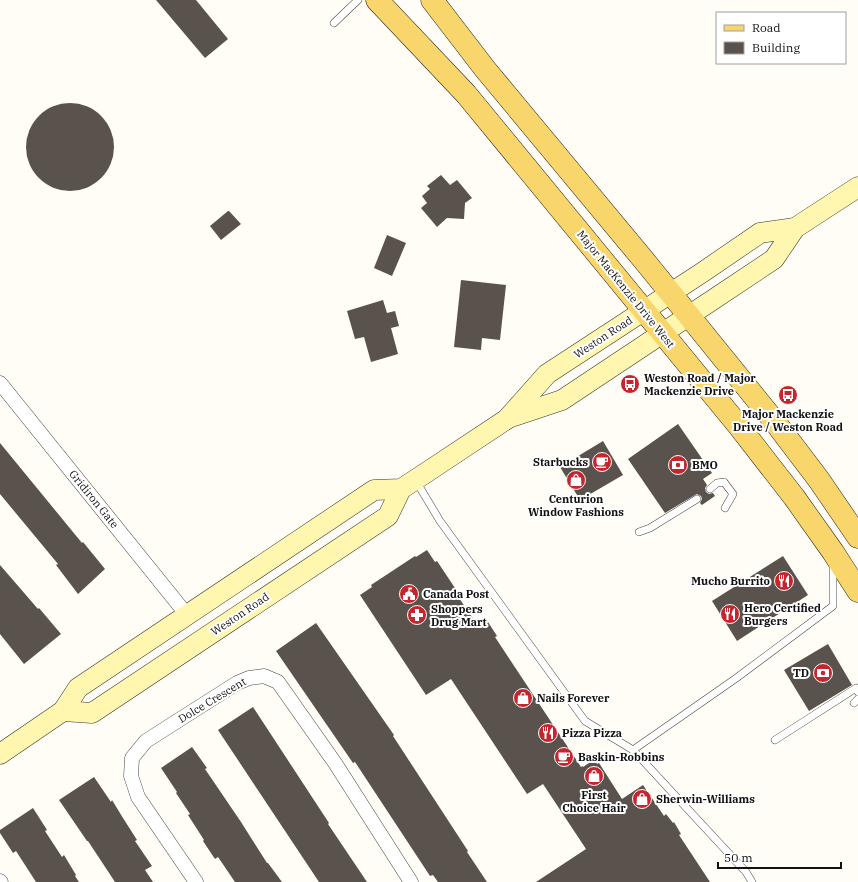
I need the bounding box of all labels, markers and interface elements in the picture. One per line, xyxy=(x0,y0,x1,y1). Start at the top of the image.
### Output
legend xyxy=(716,12,846,64)
text: Road xyxy=(752,20,781,35)
text: Building xyxy=(752,40,800,55)
street label: Major MacKenzie Drive West xyxy=(574,227,678,351)
street label: Weston Road xyxy=(571,313,635,361)
place label: Weston Road / Major Mackenzie Drive xyxy=(644,371,756,398)
bus stop icon: Weston Road / Major Mackenzie Drive xyxy=(619,373,641,395)
bus stop icon: Major Mackenzie Drive / Weston Road xyxy=(777,384,799,406)
place label: Major Mackenzie Drive / Weston Road xyxy=(733,407,843,434)
cafe icon: Starbucks xyxy=(591,451,613,473)
bank icon: BMO xyxy=(667,454,689,476)
place label: Starbucks xyxy=(533,455,588,469)
place label: BMO xyxy=(692,458,718,472)
street label: Gridiron Gate xyxy=(66,467,122,531)
shop icon: Centurion Window Fashions xyxy=(565,469,587,491)
place label: Centurion Window Fashions xyxy=(528,492,624,519)
restaurant icon: Mucho Burrito xyxy=(773,570,795,592)
place label: Mucho Burrito xyxy=(691,574,770,588)
public building icon: Canada Post xyxy=(398,583,420,605)
place label: Canada Post xyxy=(423,587,489,601)
street label: Weston Road xyxy=(208,589,272,639)
place label: Hero Certified Burgers xyxy=(744,601,821,628)
place label: Shoppers Drug Mart xyxy=(431,602,487,629)
restaurant icon: Hero Certified Burgers xyxy=(719,603,741,625)
pharmacy icon: Shoppers Drug Mart xyxy=(406,604,428,626)
bank icon: TD xyxy=(812,662,834,684)
place label: TD xyxy=(793,666,809,680)
street label: Dolce Crescent xyxy=(175,674,249,726)
shop icon: Nails Forever xyxy=(512,687,534,709)
place label: Nails Forever xyxy=(537,691,610,705)
restaurant icon: Pizza Pizza xyxy=(537,722,559,744)
place label: Pizza Pizza xyxy=(562,726,622,740)
cafe icon: Baskin-Robbins xyxy=(553,746,575,768)
place label: Baskin-Robbins xyxy=(578,750,665,764)
shop icon: First Choice Hair xyxy=(583,765,605,787)
place label: First Choice Hair xyxy=(562,788,626,815)
shop icon: Sherwin-Williams xyxy=(631,788,653,810)
place label: Sherwin-Williams xyxy=(656,792,755,806)
scale bar xyxy=(718,844,841,870)
text: 50 m xyxy=(724,850,753,865)

